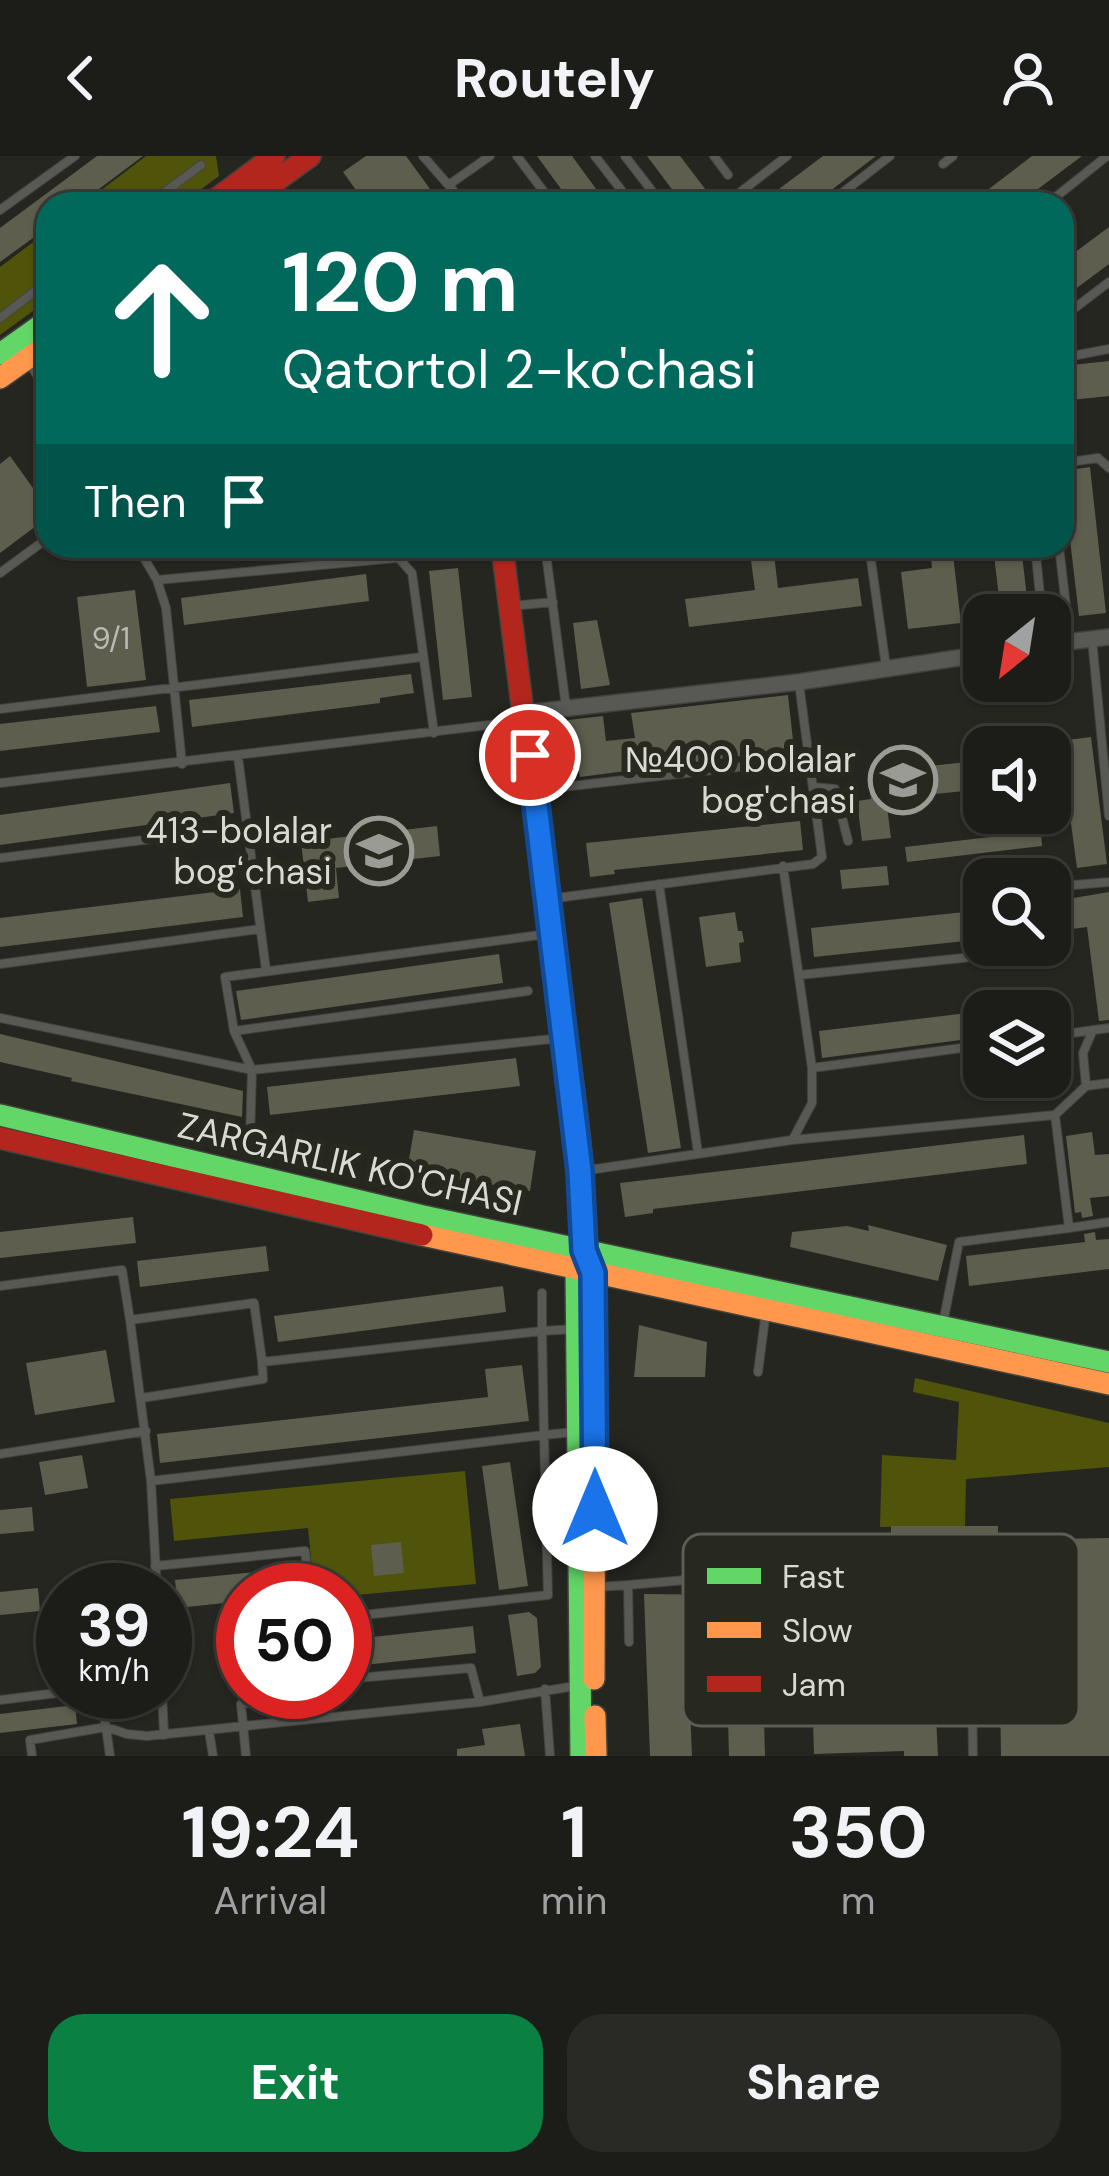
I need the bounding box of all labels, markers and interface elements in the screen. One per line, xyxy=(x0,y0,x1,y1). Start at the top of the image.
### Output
text: Routely xyxy=(454,43,655,114)
icon: back xyxy=(48,45,114,111)
icon: person xyxy=(995,45,1061,111)
text: 120 m xyxy=(282,228,519,337)
icon: ahead xyxy=(84,240,240,396)
text: Qatortol 2-ko'chasi xyxy=(282,334,757,405)
icon: arrive xyxy=(211,468,277,534)
text: Then xyxy=(84,472,187,531)
north arrow xyxy=(963,594,1071,702)
map controls xyxy=(963,594,1071,1098)
house number: 9/1 xyxy=(92,619,130,658)
pin xyxy=(479,704,581,806)
icon: arrive xyxy=(497,722,563,788)
button: sound xyxy=(963,726,1071,834)
place label: №400 bolalar bog'chasi xyxy=(624,736,856,824)
school or university icon: №400 bolalar bog'chasi xyxy=(868,745,938,815)
place label: 413-bolalar bogʻchasi xyxy=(146,807,332,895)
school or university icon: 413-bolalar bogʻchasi xyxy=(344,816,414,886)
button: search xyxy=(963,858,1071,966)
button: layers xyxy=(963,990,1071,1098)
street label: ZARGARLIK KO'CHASI xyxy=(173,1102,527,1226)
position arrow xyxy=(532,1446,658,1572)
legend xyxy=(683,1534,1079,1726)
text: Fast xyxy=(782,1555,845,1598)
speed limit sign: 50 xyxy=(216,1563,372,1719)
text: 39 xyxy=(78,1586,150,1665)
text: Slow xyxy=(782,1609,853,1652)
text: km/h xyxy=(79,1651,149,1690)
text: Jam xyxy=(782,1663,846,1706)
text: 19:24 xyxy=(181,1786,359,1879)
text: 1 xyxy=(561,1786,587,1879)
text: 350 xyxy=(789,1786,928,1879)
text: Arrival xyxy=(214,1875,327,1926)
text: min xyxy=(541,1875,607,1926)
text: m xyxy=(841,1875,876,1926)
button: Exit xyxy=(48,2014,543,2152)
button: Share xyxy=(567,2014,1061,2152)

